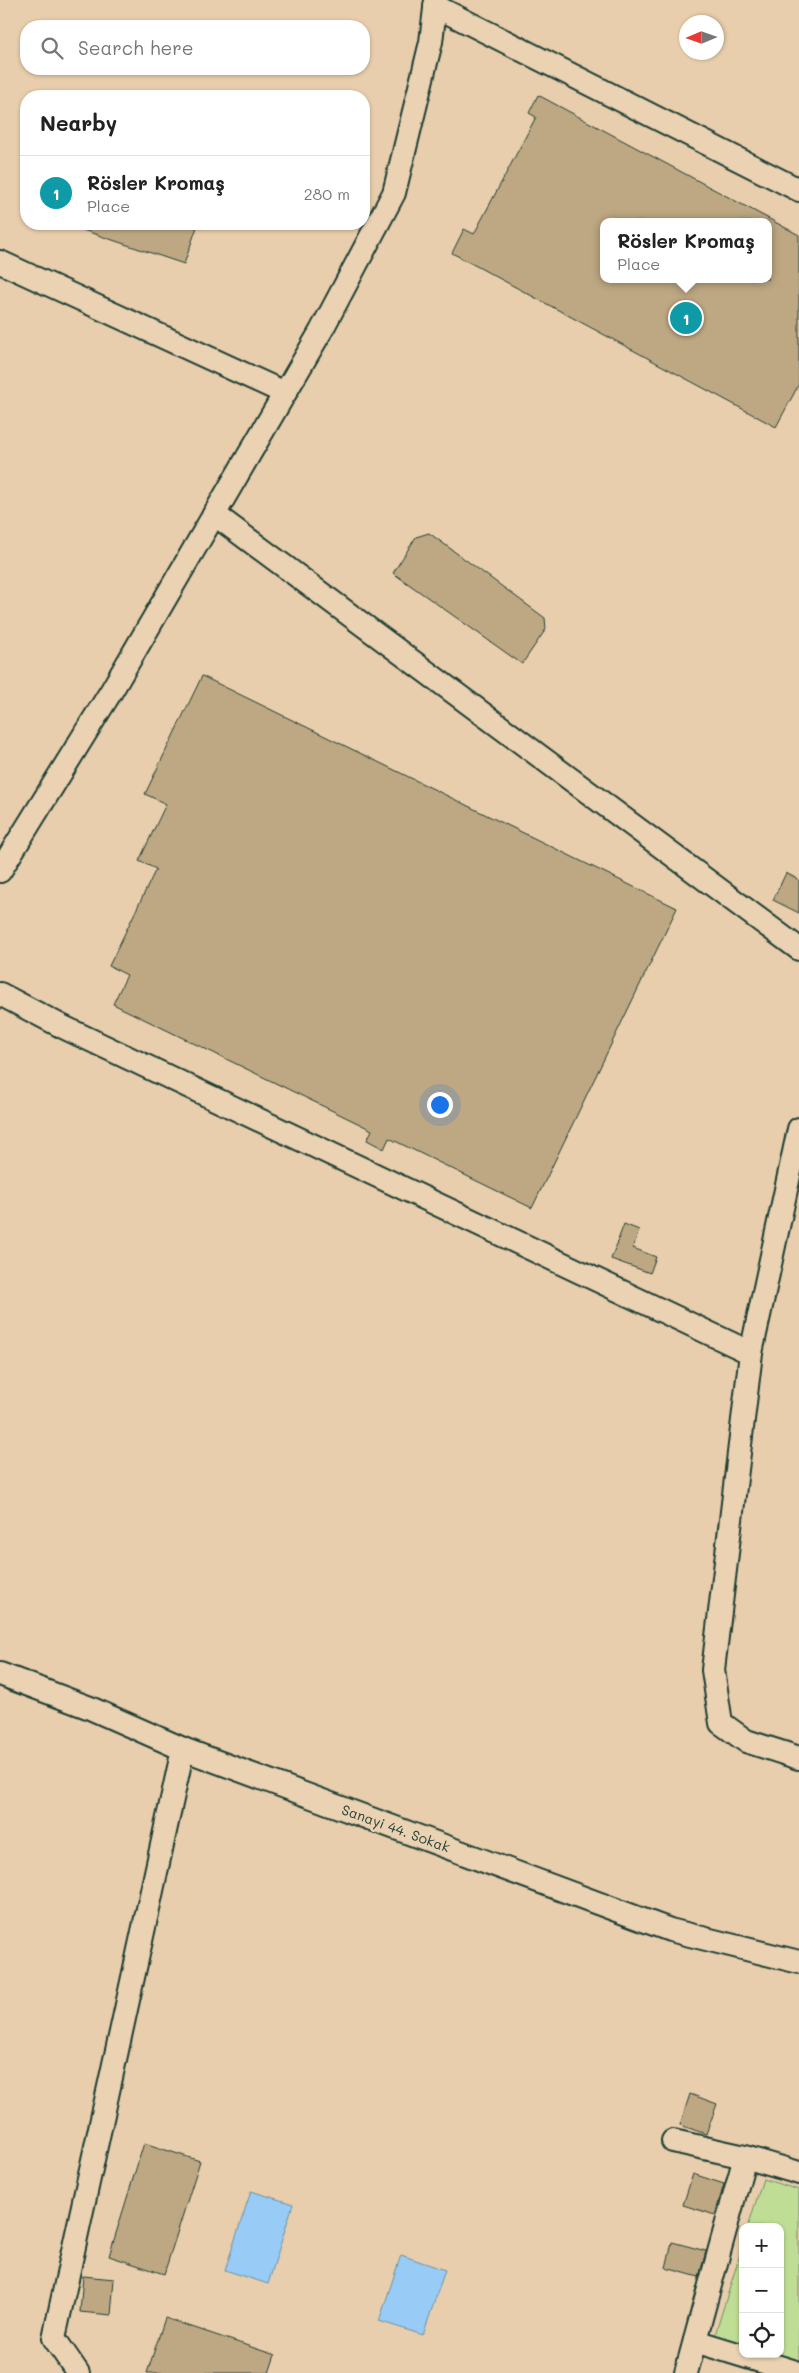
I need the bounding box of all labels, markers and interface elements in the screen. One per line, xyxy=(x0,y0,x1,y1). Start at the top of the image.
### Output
north arrow xyxy=(679,15,724,60)
search box xyxy=(20,20,370,75)
icon: search xyxy=(38,34,66,62)
text: Search here xyxy=(78,35,194,60)
text: Nearby xyxy=(40,109,117,136)
text: Rösler Kromaş xyxy=(87,170,225,195)
text: 1 xyxy=(52,183,60,204)
text: 280 m xyxy=(304,183,350,204)
text: Place xyxy=(87,195,130,216)
popup xyxy=(600,218,772,283)
text: Rösler Kromaş xyxy=(617,228,755,253)
text: Place xyxy=(617,253,660,274)
pin: 1 xyxy=(670,299,702,337)
your location xyxy=(427,1092,453,1118)
street label: Sanayi 44. Sokak xyxy=(339,1800,453,1856)
map controls xyxy=(739,2223,784,2358)
button: + xyxy=(739,2223,784,2268)
button: − xyxy=(739,2268,784,2313)
button: locate xyxy=(739,2313,784,2358)

